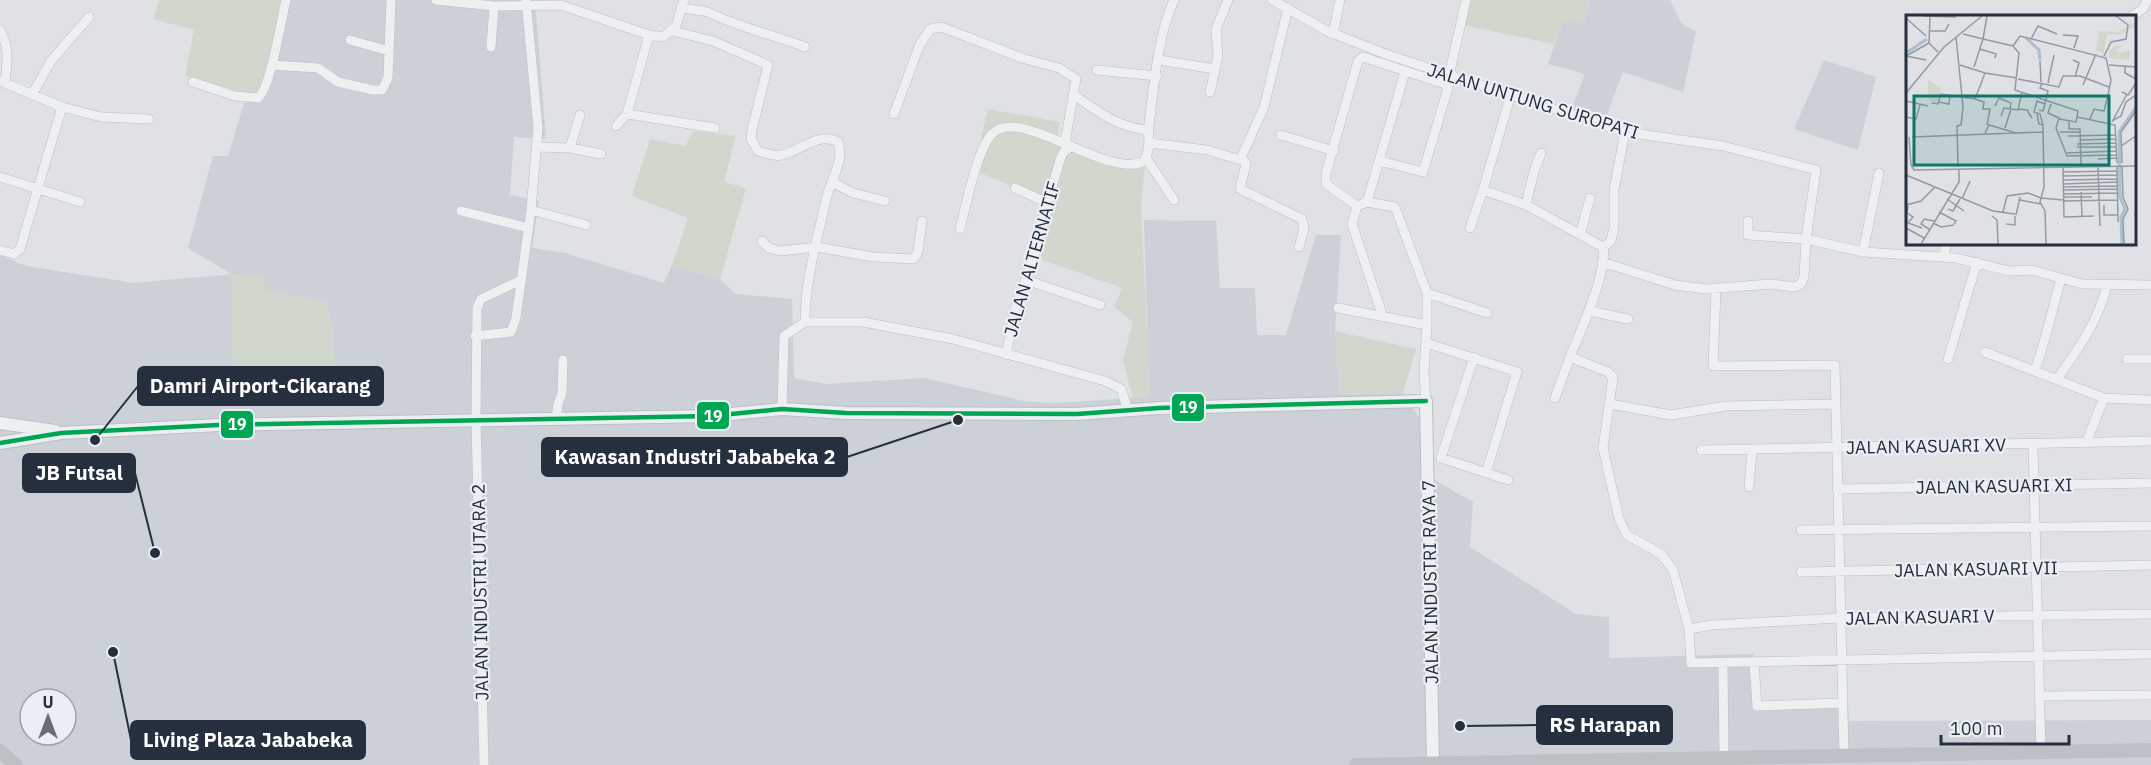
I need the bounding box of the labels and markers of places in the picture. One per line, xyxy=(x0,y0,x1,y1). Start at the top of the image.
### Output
callout: Damri Airport-Cikarang xyxy=(138,367,383,405)
callout: Kawasan Industri Jababeka 2 xyxy=(542,438,847,476)
callout: JB Futsal xyxy=(23,454,135,492)
callout: RS Harapan xyxy=(1537,706,1672,744)
callout: Living Plaza Jababeka xyxy=(131,721,365,759)

